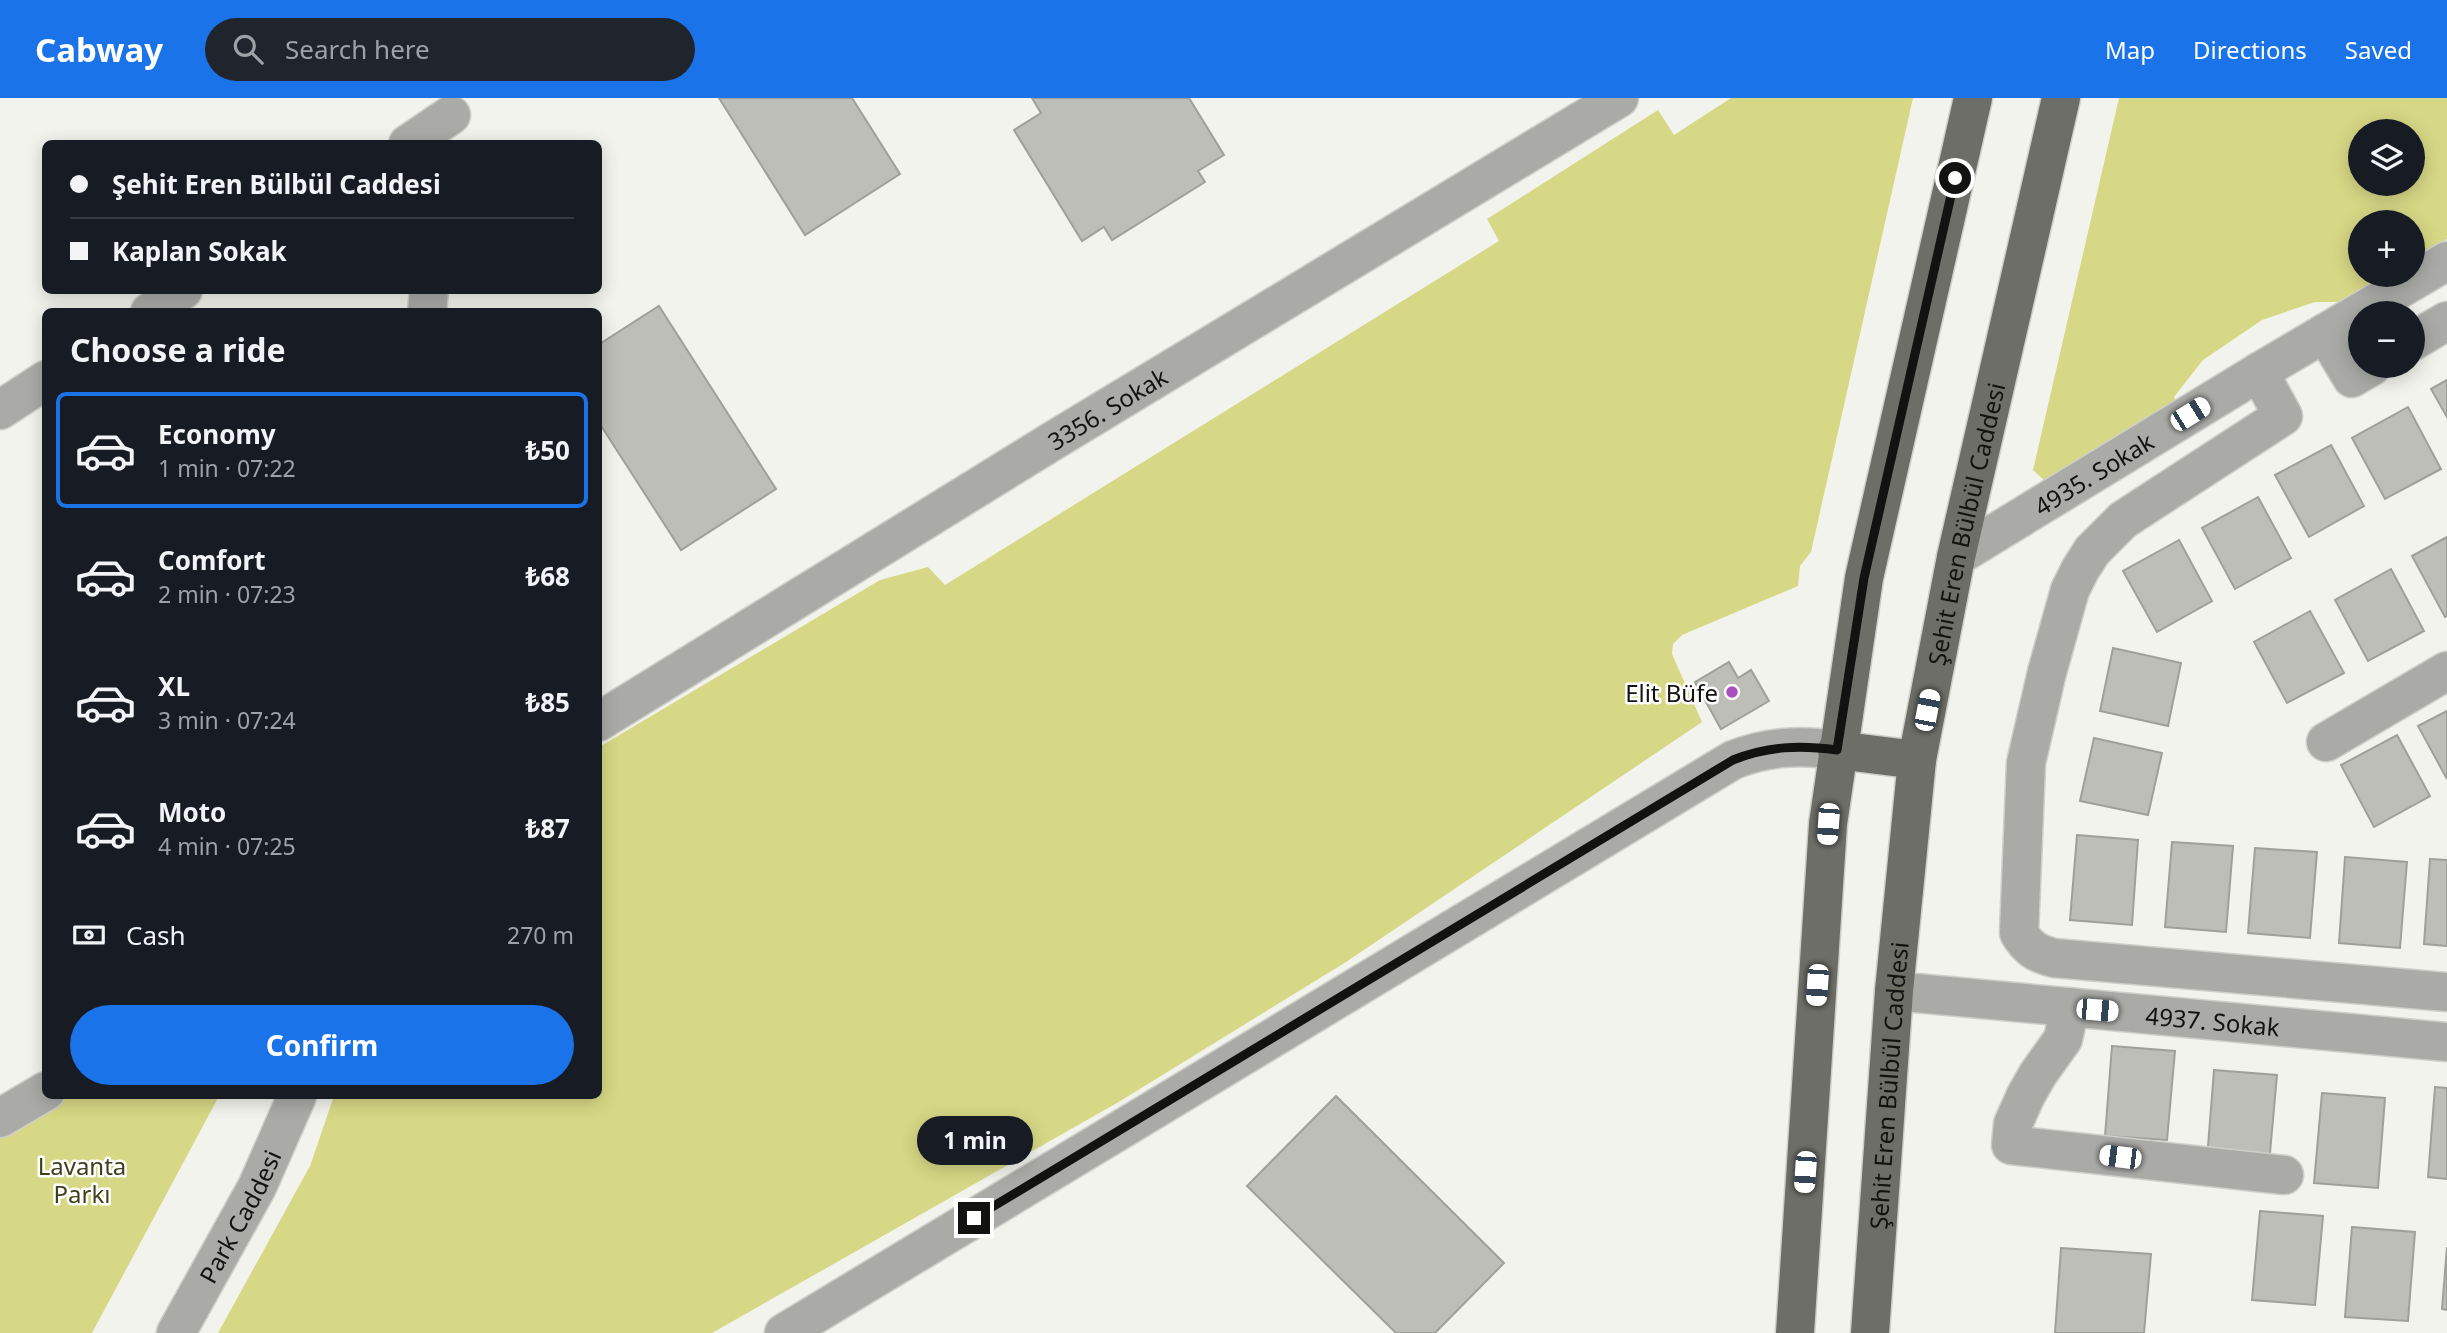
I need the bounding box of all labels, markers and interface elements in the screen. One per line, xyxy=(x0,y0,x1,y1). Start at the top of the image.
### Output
search box xyxy=(205,18,695,81)
text: Cabway xyxy=(35,27,163,72)
icon: search xyxy=(229,30,267,68)
text: Search here xyxy=(285,31,430,67)
text: Map xyxy=(2105,33,2155,66)
text: Directions xyxy=(2193,33,2307,66)
text: Saved xyxy=(2345,33,2412,66)
map controls xyxy=(2348,119,2425,378)
button: layers xyxy=(2348,119,2425,196)
route start xyxy=(1939,162,1971,194)
text: Şehit Eren Bülbül Caddesi xyxy=(112,166,441,202)
button: + xyxy=(2348,210,2425,287)
text: Kaplan Sokak xyxy=(112,233,287,269)
button: − xyxy=(2348,301,2425,378)
text: Choose a ride xyxy=(70,328,286,371)
street label: 3356. Sokak xyxy=(1041,359,1173,457)
street label: Şehit Eren Bülbül Caddesi xyxy=(1919,379,2012,668)
car xyxy=(2167,394,2214,434)
text: Economy xyxy=(158,416,276,452)
icon: car xyxy=(74,419,137,482)
street label: 4935. Sokak xyxy=(2027,424,2160,522)
text: ₺50 xyxy=(525,432,570,468)
text: 1 min · 07:22 xyxy=(158,452,296,484)
text: Comfort xyxy=(158,542,266,578)
icon: car xyxy=(74,545,137,608)
text: ₺68 xyxy=(525,558,570,594)
text: 2 min · 07:23 xyxy=(158,578,296,610)
text: XL xyxy=(158,668,190,704)
icon: car xyxy=(74,671,137,734)
place label: Elit Büfe xyxy=(1625,676,1718,709)
text: ₺85 xyxy=(525,684,570,720)
marker: Elit Büfe xyxy=(1724,684,1740,700)
car xyxy=(1913,687,1942,733)
text: 3 min · 07:24 xyxy=(158,704,296,736)
text: Moto xyxy=(158,794,226,830)
icon: car xyxy=(74,797,137,860)
car xyxy=(1817,802,1840,846)
text: ₺87 xyxy=(525,810,570,846)
text: 4 min · 07:25 xyxy=(158,830,296,862)
icon: cash xyxy=(70,916,108,954)
text: Cash xyxy=(126,917,186,953)
text: 270 m xyxy=(507,919,574,951)
street label: Şehit Eren Bülbül Caddesi xyxy=(1861,940,1915,1231)
car xyxy=(1806,963,1829,1007)
car xyxy=(2076,998,2119,1022)
street label: 4937. Sokak xyxy=(2144,998,2281,1043)
button: Confirm xyxy=(70,1005,574,1085)
callout: 1 min xyxy=(916,1116,1032,1166)
text: 1 min xyxy=(943,1124,1007,1156)
street label: Park Caddesi xyxy=(191,1144,288,1289)
car xyxy=(2098,1144,2143,1170)
park label: Lavanta Parkı xyxy=(38,1149,126,1210)
car xyxy=(1794,1150,1817,1194)
route end xyxy=(958,1202,990,1234)

